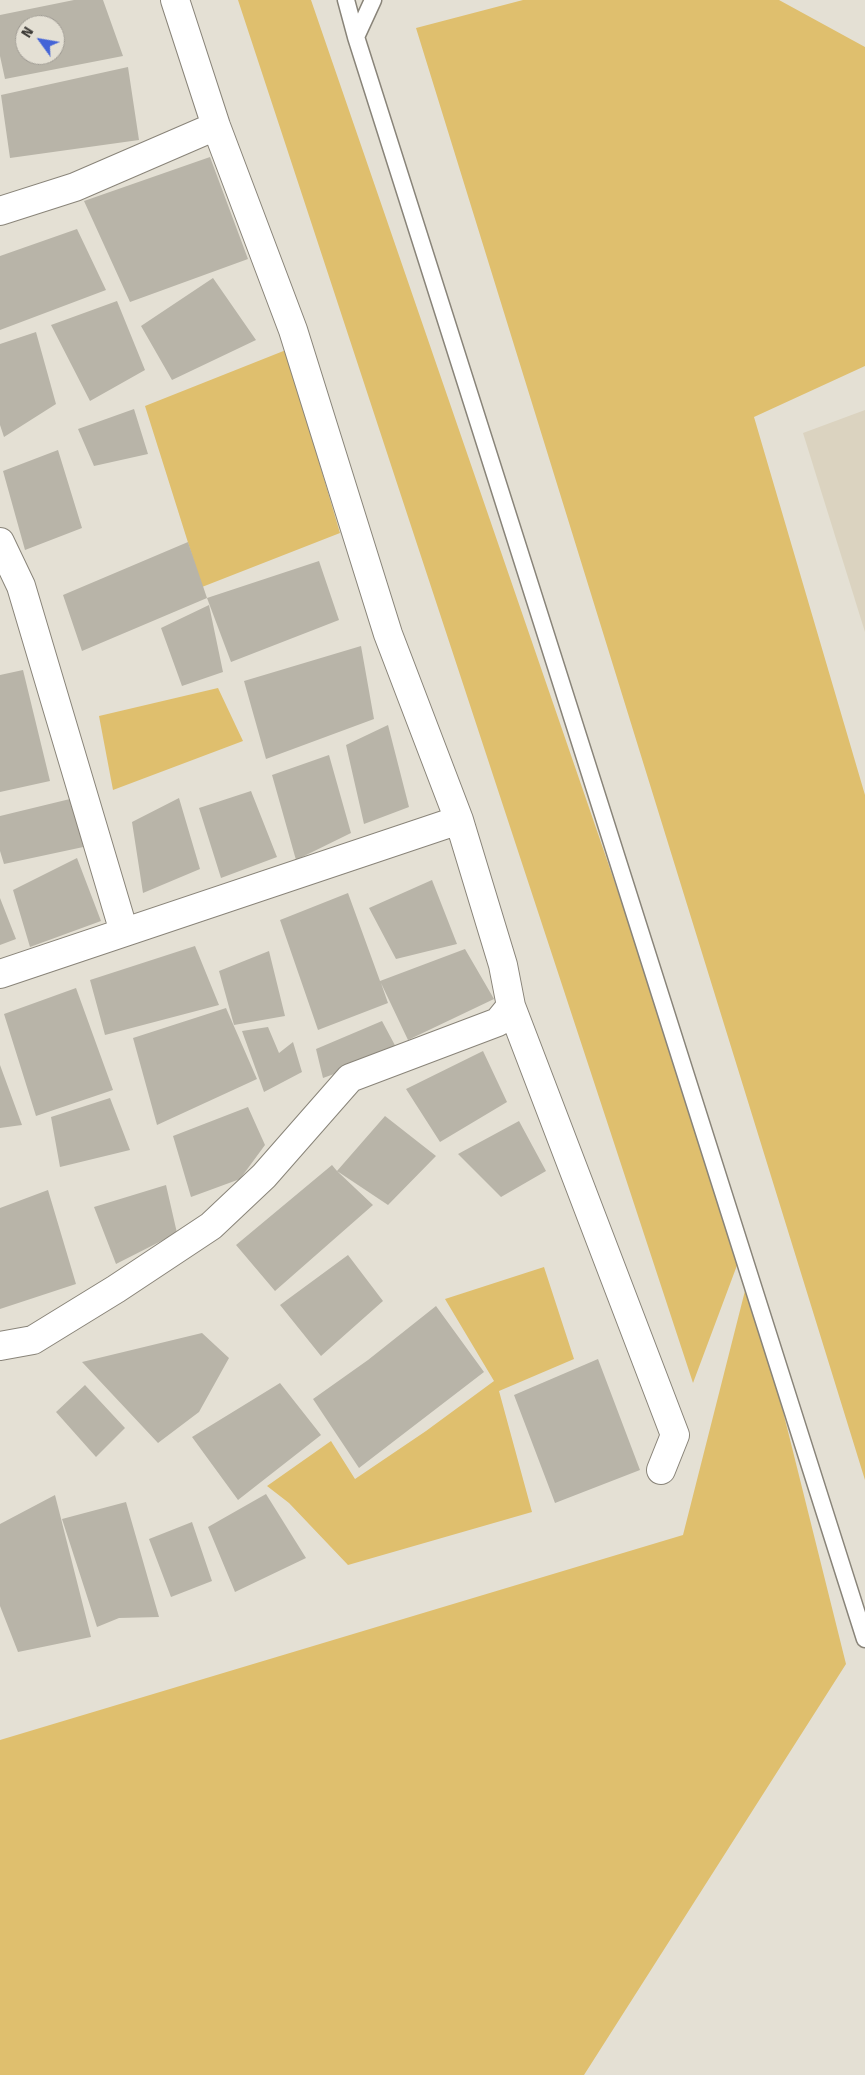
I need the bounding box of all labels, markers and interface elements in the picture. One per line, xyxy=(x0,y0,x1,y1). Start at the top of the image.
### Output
north arrow xyxy=(15,15,65,65)
text: N xyxy=(18,24,37,41)

